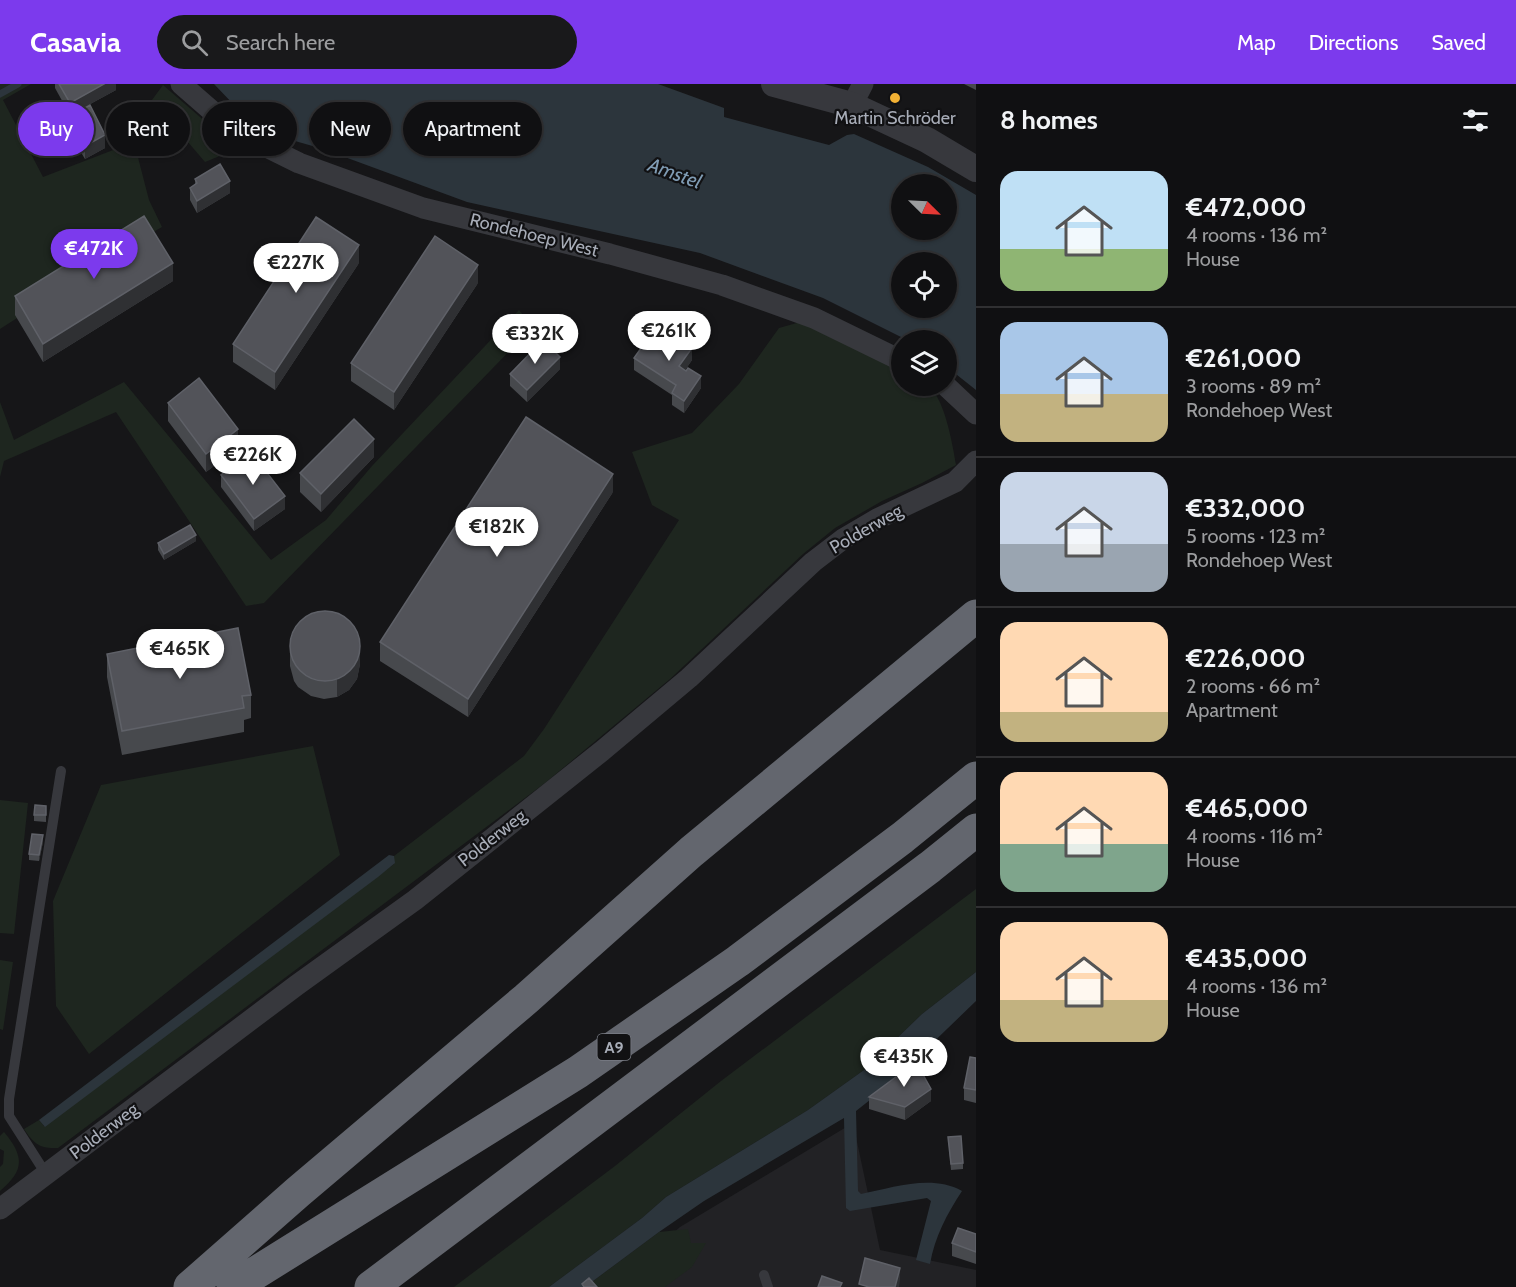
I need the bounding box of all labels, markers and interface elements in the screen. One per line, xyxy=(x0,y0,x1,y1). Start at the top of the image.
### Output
search box xyxy=(157,15,577,69)
text: Casavia xyxy=(30,25,121,59)
icon: search xyxy=(178,26,211,59)
text: Search here xyxy=(226,29,335,56)
text: Map xyxy=(1237,30,1276,55)
text: Directions xyxy=(1309,30,1398,55)
text: Saved xyxy=(1431,30,1486,55)
marker: Martin Schröder xyxy=(888,91,902,105)
chip: Buy xyxy=(18,102,94,156)
chip: Rent xyxy=(106,102,190,156)
chip: Filters xyxy=(202,102,297,156)
chip: New xyxy=(309,102,391,156)
chip: Apartment xyxy=(403,102,542,156)
text: 8 homes xyxy=(1000,104,1098,136)
icon: filters xyxy=(1459,104,1492,137)
place label: Martin Schröder xyxy=(834,107,956,129)
water label: Amstel xyxy=(644,152,705,194)
north arrow xyxy=(891,174,957,240)
map controls xyxy=(891,174,957,396)
text: €472,000 xyxy=(1186,191,1307,223)
icon: home xyxy=(1048,195,1120,267)
street label: Rondehoep West xyxy=(467,208,601,262)
text: 4 rooms · 136 m² xyxy=(1186,223,1327,247)
pin: €472K xyxy=(52,229,136,280)
text: €472K xyxy=(65,236,123,260)
pin: €227K xyxy=(254,243,338,294)
text: House xyxy=(1186,247,1240,271)
text: €227K xyxy=(268,250,324,274)
button: locate xyxy=(891,252,957,318)
pin: €261K xyxy=(627,311,711,362)
pin: €332K xyxy=(493,314,577,365)
text: €261K xyxy=(642,318,696,342)
text: €332K xyxy=(506,321,564,345)
button: layers xyxy=(891,330,957,396)
text: €261,000 xyxy=(1186,342,1302,374)
icon: home xyxy=(1048,346,1120,418)
text: 3 rooms · 89 m² xyxy=(1186,374,1321,398)
text: Rondehoep West xyxy=(1186,398,1332,422)
pin: €226K xyxy=(211,435,295,486)
text: €226K xyxy=(224,442,282,466)
text: €332,000 xyxy=(1186,492,1305,524)
icon: home xyxy=(1048,496,1120,568)
street label: Polderweg xyxy=(826,499,907,559)
pin: €182K xyxy=(455,507,539,558)
text: €182K xyxy=(469,514,525,538)
text: 5 rooms · 123 m² xyxy=(1186,524,1325,548)
text: Rondehoep West xyxy=(1186,548,1332,572)
pin: €465K xyxy=(138,629,222,680)
text: €465K xyxy=(150,636,210,660)
text: €226,000 xyxy=(1186,642,1306,674)
icon: home xyxy=(1048,646,1120,718)
text: 2 rooms · 66 m² xyxy=(1186,674,1320,698)
text: Apartment xyxy=(1186,698,1278,722)
text: €465,000 xyxy=(1186,792,1308,824)
icon: home xyxy=(1048,796,1120,868)
street label: Polderweg xyxy=(454,804,531,871)
text: 4 rooms · 116 m² xyxy=(1186,824,1323,848)
text: House xyxy=(1186,848,1240,872)
text: €435,000 xyxy=(1186,942,1308,974)
icon: home xyxy=(1048,946,1120,1018)
text: 4 rooms · 136 m² xyxy=(1186,974,1327,998)
text: House xyxy=(1186,998,1240,1022)
road number: A9 xyxy=(598,1034,630,1060)
pin: €435K xyxy=(862,1037,946,1088)
text: €435K xyxy=(874,1044,934,1068)
street label: Polderweg xyxy=(65,1097,143,1164)

